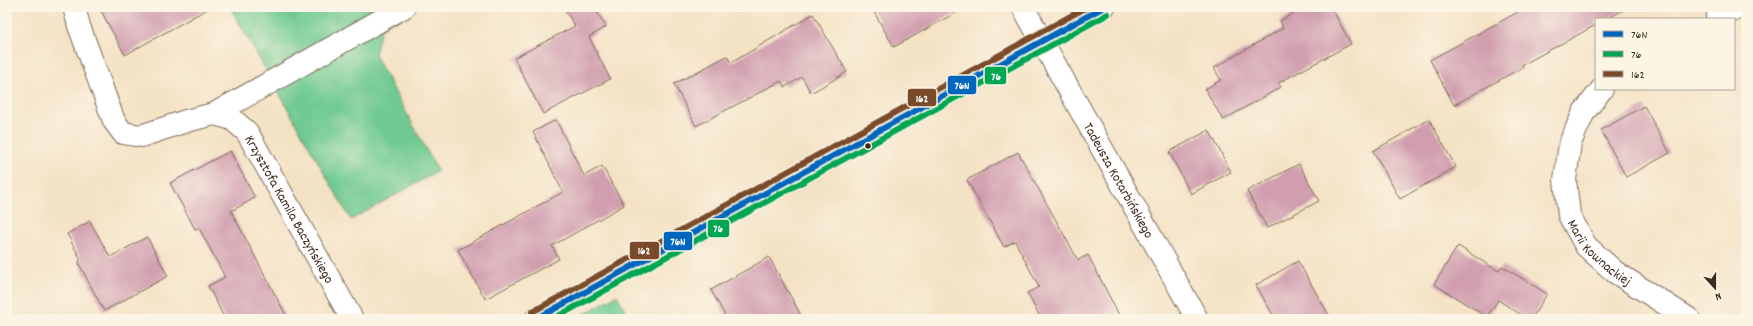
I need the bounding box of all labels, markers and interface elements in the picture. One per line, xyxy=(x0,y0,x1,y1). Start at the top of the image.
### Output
legend xyxy=(1595,18,1735,90)
text: 76N xyxy=(1631,27,1647,44)
text: 76 xyxy=(1631,47,1642,64)
line badge: 76 xyxy=(984,66,1007,85)
text: 162 xyxy=(1631,67,1645,84)
text: 76 xyxy=(991,70,1001,86)
line badge: 76N xyxy=(947,75,977,95)
text: 76N xyxy=(954,79,970,95)
line badge: 162 xyxy=(907,88,937,107)
text: 162 xyxy=(916,92,928,108)
street label: Tadeusza Kotarbińskiego xyxy=(1077,119,1158,242)
street label: Krzysztofa Kamila Baczyńskiego xyxy=(239,132,338,288)
unlabelled marker xyxy=(863,141,873,151)
street label: Marii Kownackiej xyxy=(1561,216,1635,292)
line badge: 76 xyxy=(707,219,730,238)
text: 76 xyxy=(713,222,723,238)
line badge: 76N xyxy=(663,231,693,251)
text: 76N xyxy=(670,235,686,251)
line badge: 162 xyxy=(629,241,660,260)
text: 162 xyxy=(638,244,650,260)
north arrow xyxy=(1695,268,1735,308)
text: N xyxy=(1712,287,1723,304)

